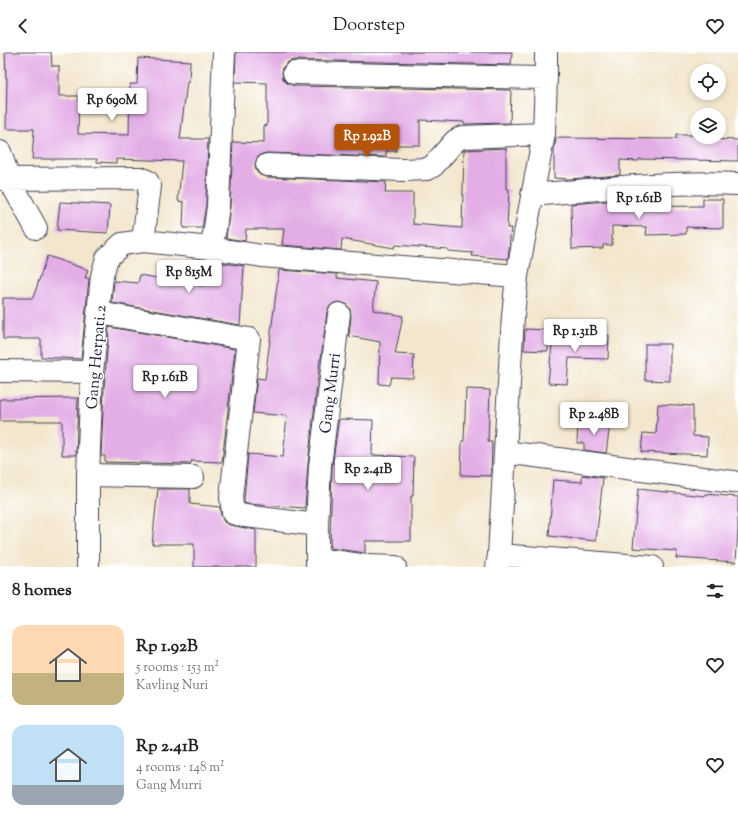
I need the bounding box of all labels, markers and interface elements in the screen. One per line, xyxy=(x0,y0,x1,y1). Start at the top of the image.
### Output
text: Doorstep xyxy=(333,13,405,39)
icon: back xyxy=(12,15,34,37)
icon: heart xyxy=(704,15,726,37)
map controls xyxy=(690,64,726,144)
button: locate xyxy=(690,64,726,100)
pin: Rp 690M xyxy=(75,88,149,122)
text: Rp 690M xyxy=(87,92,137,110)
button: layers xyxy=(690,108,726,144)
pin: Rp 1.92B xyxy=(326,124,408,158)
text: Rp 1.92B xyxy=(343,128,391,146)
pin: Rp 1.61B xyxy=(598,186,680,220)
text: Rp 1.61B xyxy=(616,190,662,208)
pin: Rp 815M xyxy=(152,260,226,294)
text: Rp 815M xyxy=(166,264,212,282)
street label: Gang Herpati.2 xyxy=(81,304,114,410)
pin: Rp 1.31B xyxy=(534,319,616,353)
text: Rp 1.31B xyxy=(553,323,597,341)
street label: Gang Murri xyxy=(315,351,348,435)
pin: Rp 1.61B xyxy=(124,365,206,399)
text: Rp 1.61B xyxy=(142,369,188,387)
pin: Rp 2.48B xyxy=(553,402,635,436)
text: Rp 2.48B xyxy=(569,406,619,424)
pin: Rp 2.41B xyxy=(327,457,409,491)
text: Rp 2.41B xyxy=(344,461,392,479)
text: 8 homes xyxy=(12,579,72,603)
icon: filters xyxy=(704,580,726,602)
text: Rp 1.92B xyxy=(136,635,198,659)
icon: home xyxy=(44,641,92,689)
icon: heart xyxy=(704,654,726,676)
text: 5 rooms · 153 m² xyxy=(136,659,219,677)
text: Kavling Nuri xyxy=(136,677,208,695)
text: Rp 2.41B xyxy=(136,735,198,759)
icon: home xyxy=(44,741,92,789)
icon: heart xyxy=(704,754,726,776)
text: 4 rooms · 148 m² xyxy=(136,759,224,777)
text: Gang Murri xyxy=(136,777,202,795)

